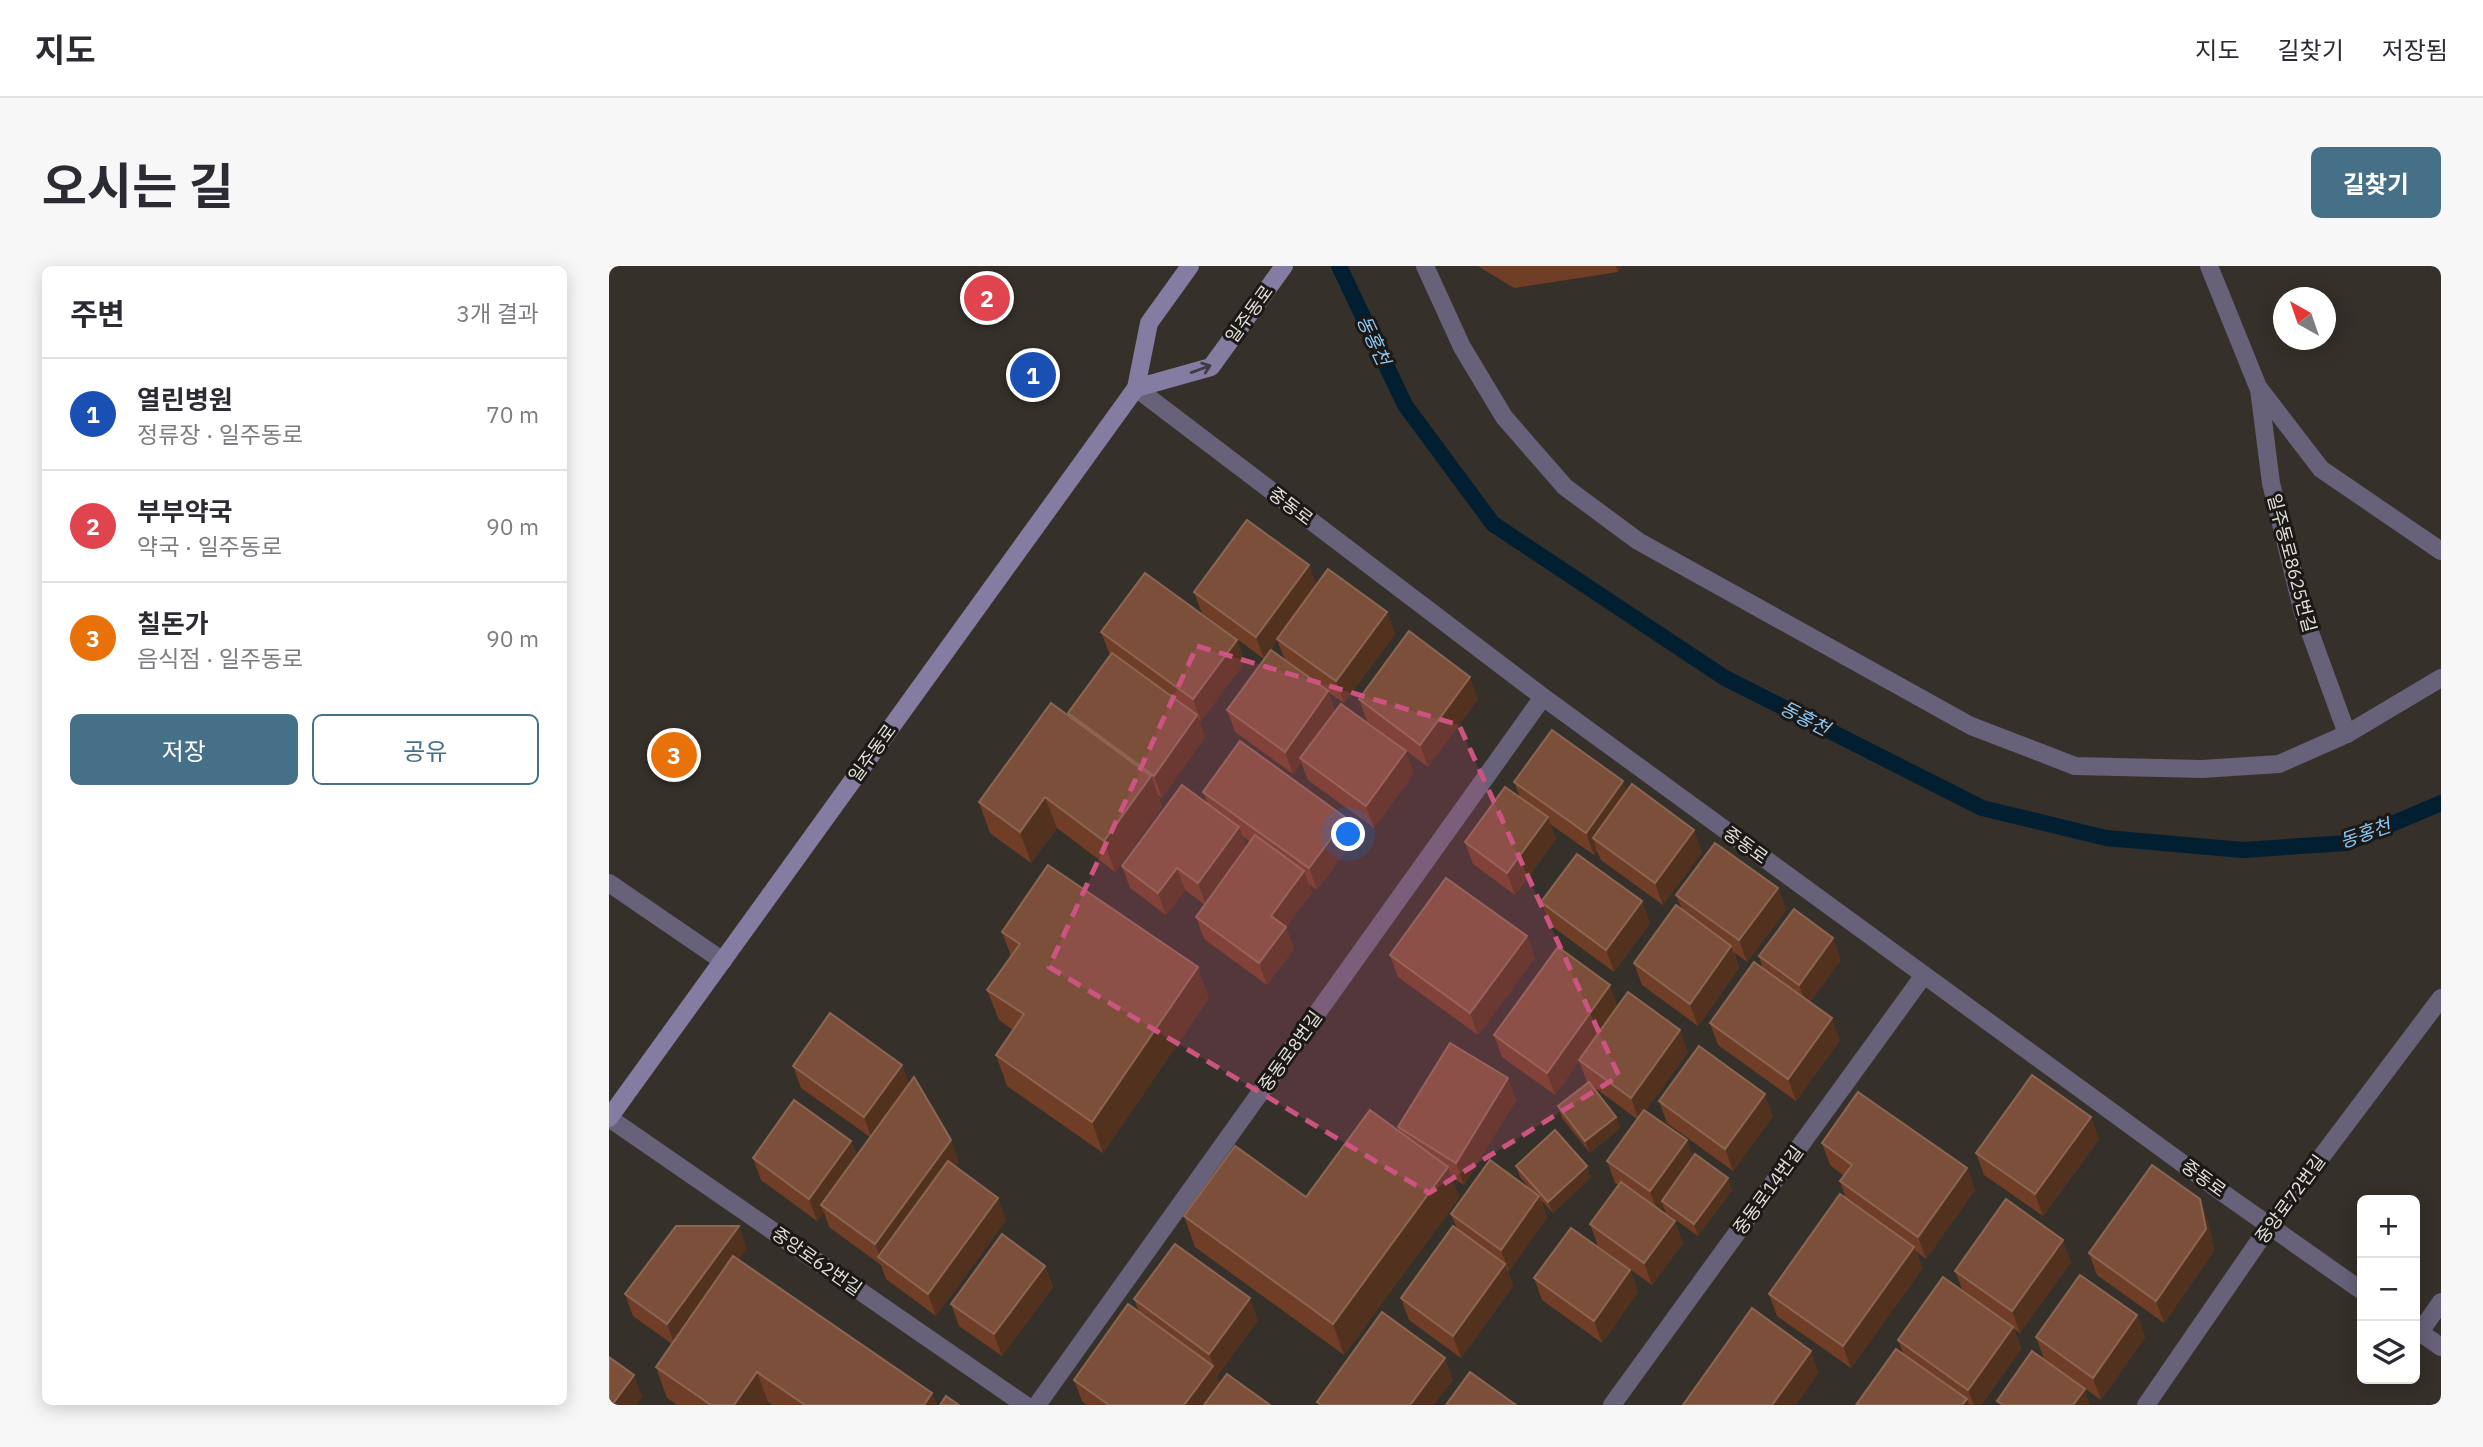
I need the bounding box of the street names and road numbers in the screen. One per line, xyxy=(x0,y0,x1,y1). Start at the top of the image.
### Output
street label: 일주동로 xyxy=(1220,280,1278,348)
street label: 중동로 xyxy=(1264,482,1318,530)
street label: 일주동로8625번길 xyxy=(2262,491,2322,635)
street label: 일주동로 xyxy=(843,719,901,787)
street label: 중동로 xyxy=(1719,821,1773,869)
street label: 중동로8번길 xyxy=(1253,1006,1327,1096)
street label: 중동로14번길 xyxy=(1728,1141,1808,1239)
street label: 중앙로72번길 xyxy=(2250,1150,2330,1248)
street label: 중동로 xyxy=(2177,1154,2231,1202)
street label: 중앙로62번길 xyxy=(768,1222,866,1300)

